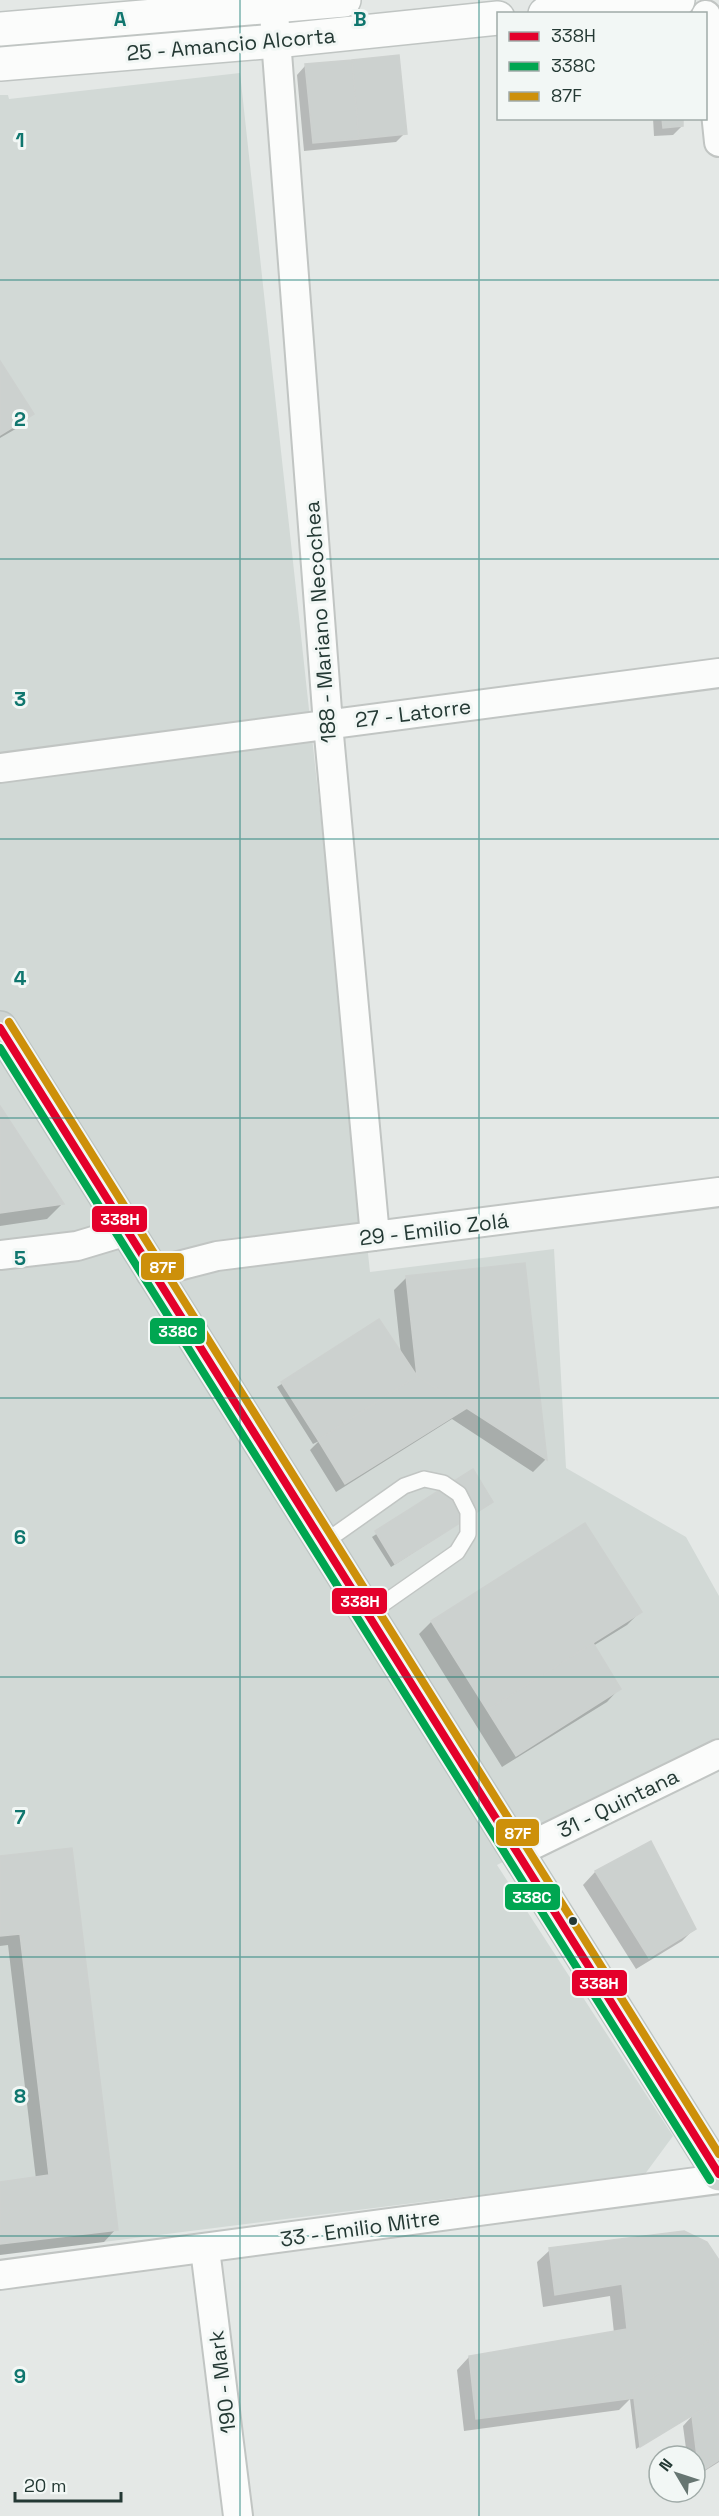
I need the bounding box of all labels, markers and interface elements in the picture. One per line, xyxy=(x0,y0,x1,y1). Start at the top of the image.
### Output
text: A xyxy=(114,6,127,32)
text: B xyxy=(353,6,367,32)
legend xyxy=(497,12,707,120)
street label: 25 - Amancio Alcorta xyxy=(125,21,337,67)
text: 338H xyxy=(551,24,596,47)
text: 338C xyxy=(551,54,596,77)
text: 87F xyxy=(551,84,582,107)
text: 1 xyxy=(15,127,25,153)
text: 2 xyxy=(14,406,26,432)
street label: 188 - Mariano Necochea xyxy=(298,500,342,744)
text: 3 xyxy=(14,686,26,712)
street label: 27 - Latorre xyxy=(354,693,472,733)
text: 4 xyxy=(14,965,27,991)
line badge: 338H xyxy=(91,1205,148,1233)
street label: 29 - Emilio Zolá xyxy=(358,1206,510,1252)
text: 338H xyxy=(100,1209,140,1230)
text: 5 xyxy=(14,1245,26,1271)
line badge: 87F xyxy=(140,1252,185,1281)
text: 87F xyxy=(150,1257,177,1278)
line badge: 338C xyxy=(149,1317,206,1345)
text: 338C xyxy=(158,1321,198,1342)
text: 6 xyxy=(14,1524,26,1550)
line badge: 338H xyxy=(331,1587,388,1615)
text: 338H xyxy=(340,1591,380,1612)
street label: 31 - Quintana xyxy=(553,1762,683,1844)
text: 7 xyxy=(14,1804,26,1830)
line badge: 87F xyxy=(495,1818,540,1847)
text: 87F xyxy=(505,1823,532,1844)
line badge: 338C xyxy=(504,1883,561,1911)
text: 338C xyxy=(512,1887,552,1908)
unlabelled marker xyxy=(567,1915,579,1927)
line badge: 338H xyxy=(571,1969,628,1997)
text: 338H xyxy=(579,1973,619,1994)
text: 8 xyxy=(14,2083,26,2109)
street label: 33 - Emilio Mitre xyxy=(278,2203,442,2253)
street label: 190 - Mark xyxy=(202,2329,242,2435)
text: 9 xyxy=(14,2363,26,2389)
north arrow xyxy=(647,2444,707,2504)
text: N xyxy=(654,2454,677,2476)
scale bar xyxy=(15,2465,122,2503)
text: 20 m xyxy=(24,2474,67,2497)

